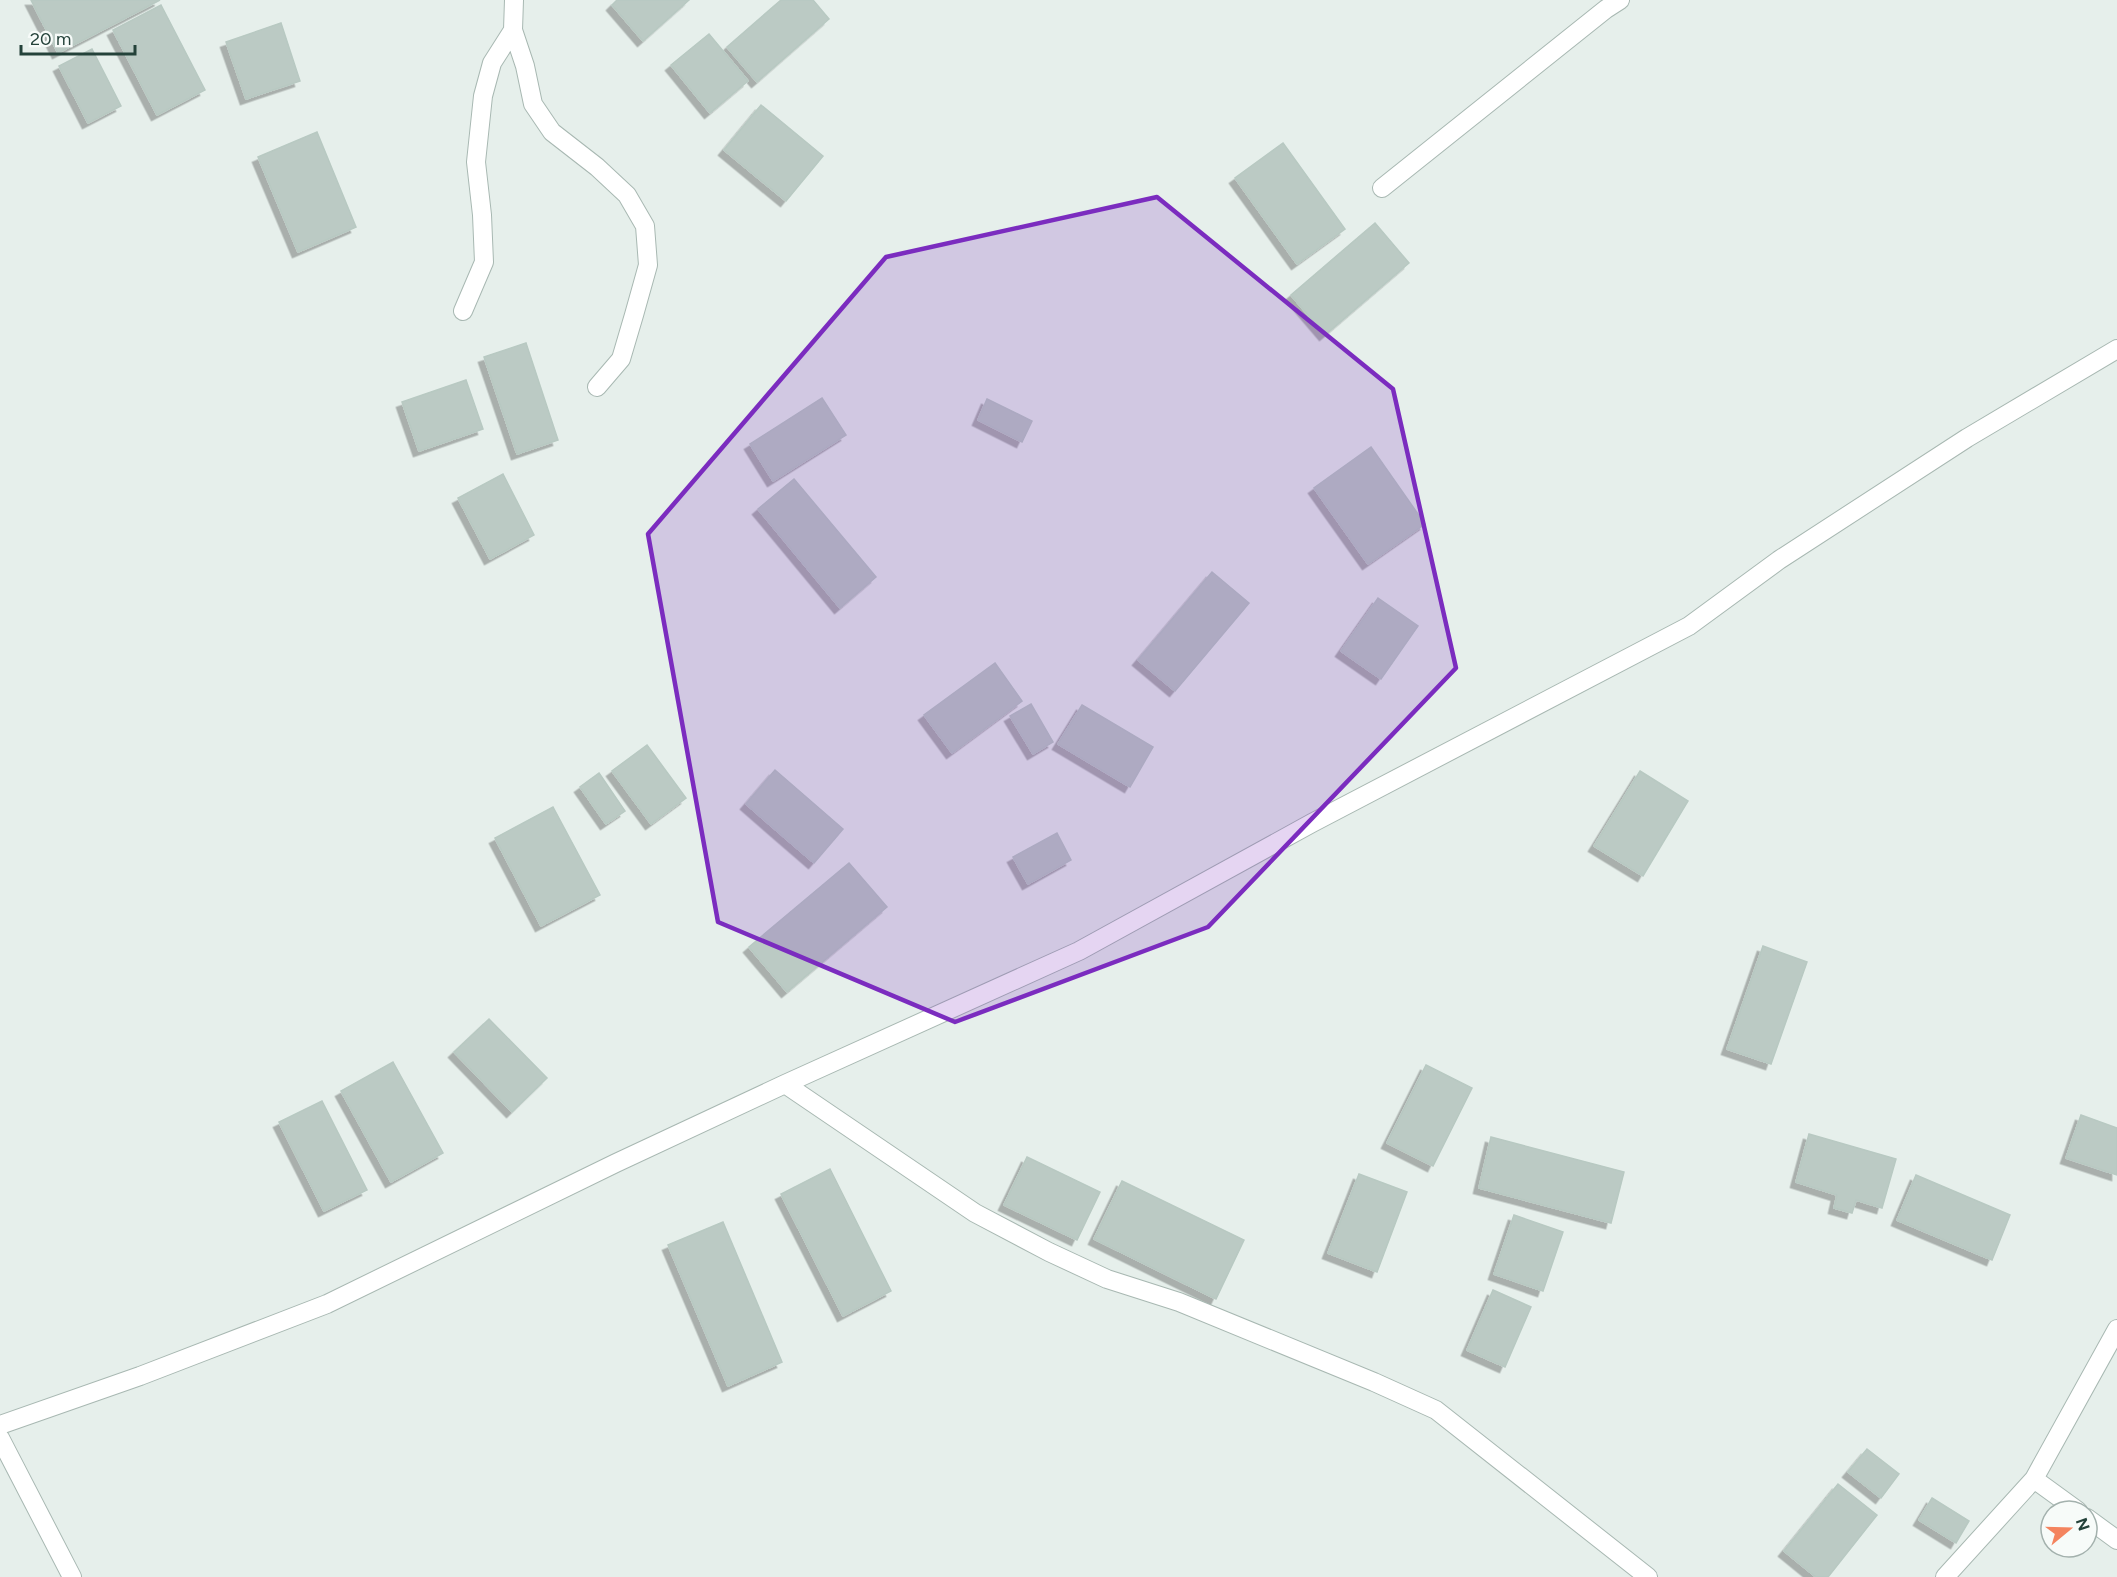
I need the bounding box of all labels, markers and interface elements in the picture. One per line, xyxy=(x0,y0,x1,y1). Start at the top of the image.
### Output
scale bar xyxy=(21,18,135,56)
text: 20 m xyxy=(30,28,71,50)
north arrow xyxy=(2039,1499,2099,1559)
text: N xyxy=(2072,1515,2094,1533)

